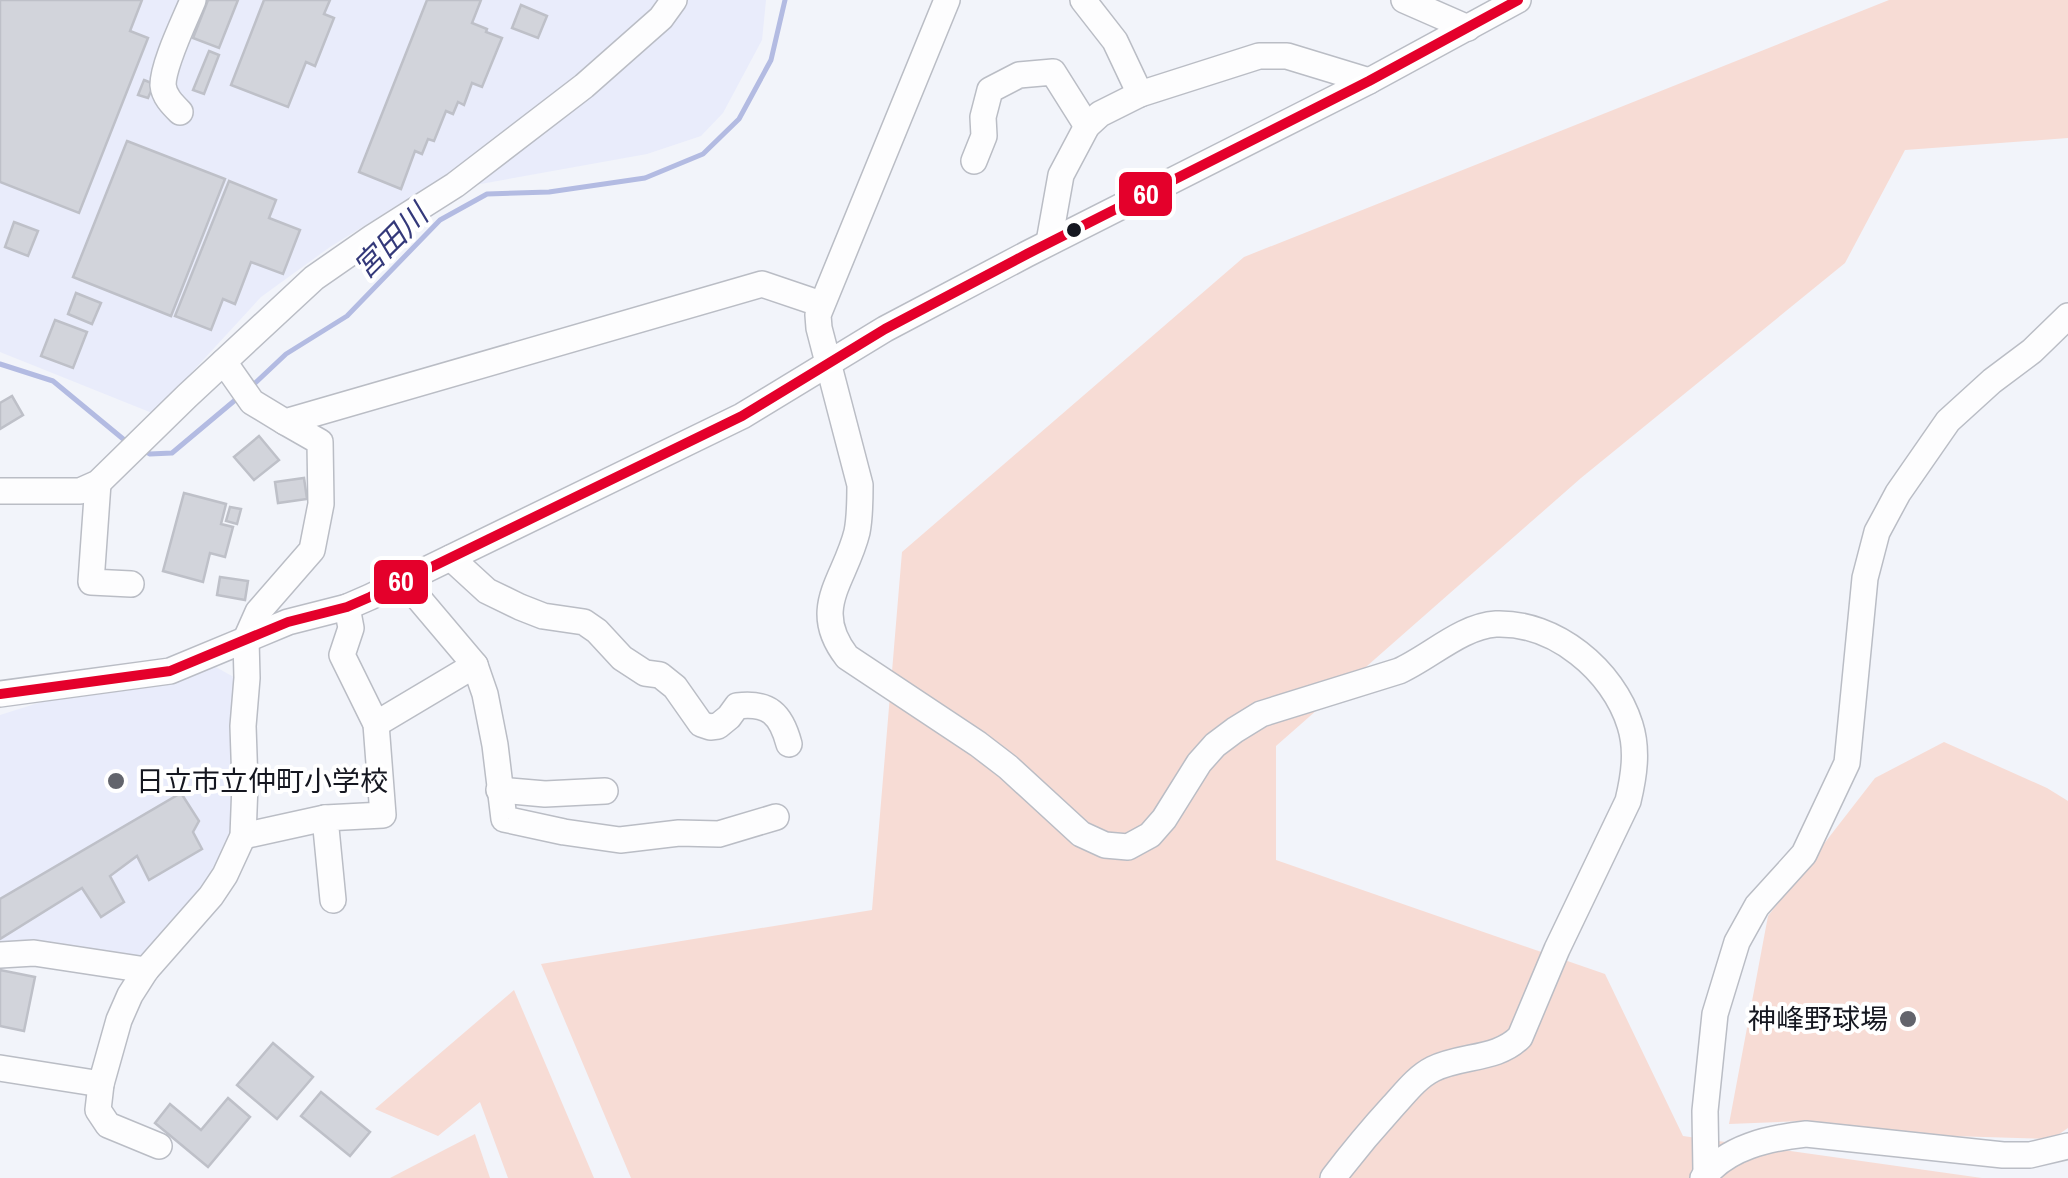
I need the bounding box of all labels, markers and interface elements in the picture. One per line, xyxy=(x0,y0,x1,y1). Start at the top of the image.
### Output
line badge: 60 xyxy=(1117,170,1174,218)
text: 60 xyxy=(1133,175,1159,213)
water label: 宮田川 xyxy=(344,193,438,287)
unlabelled marker xyxy=(1064,220,1084,240)
line badge: 60 xyxy=(372,558,430,606)
text: 60 xyxy=(388,562,414,600)
place label: 日立市立仲町小学校 xyxy=(136,762,388,800)
marker: 日立市立仲町小学校 xyxy=(105,770,127,792)
place label: 神峰野球場 xyxy=(1748,1000,1888,1038)
marker: 神峰野球場 xyxy=(1897,1008,1919,1030)

